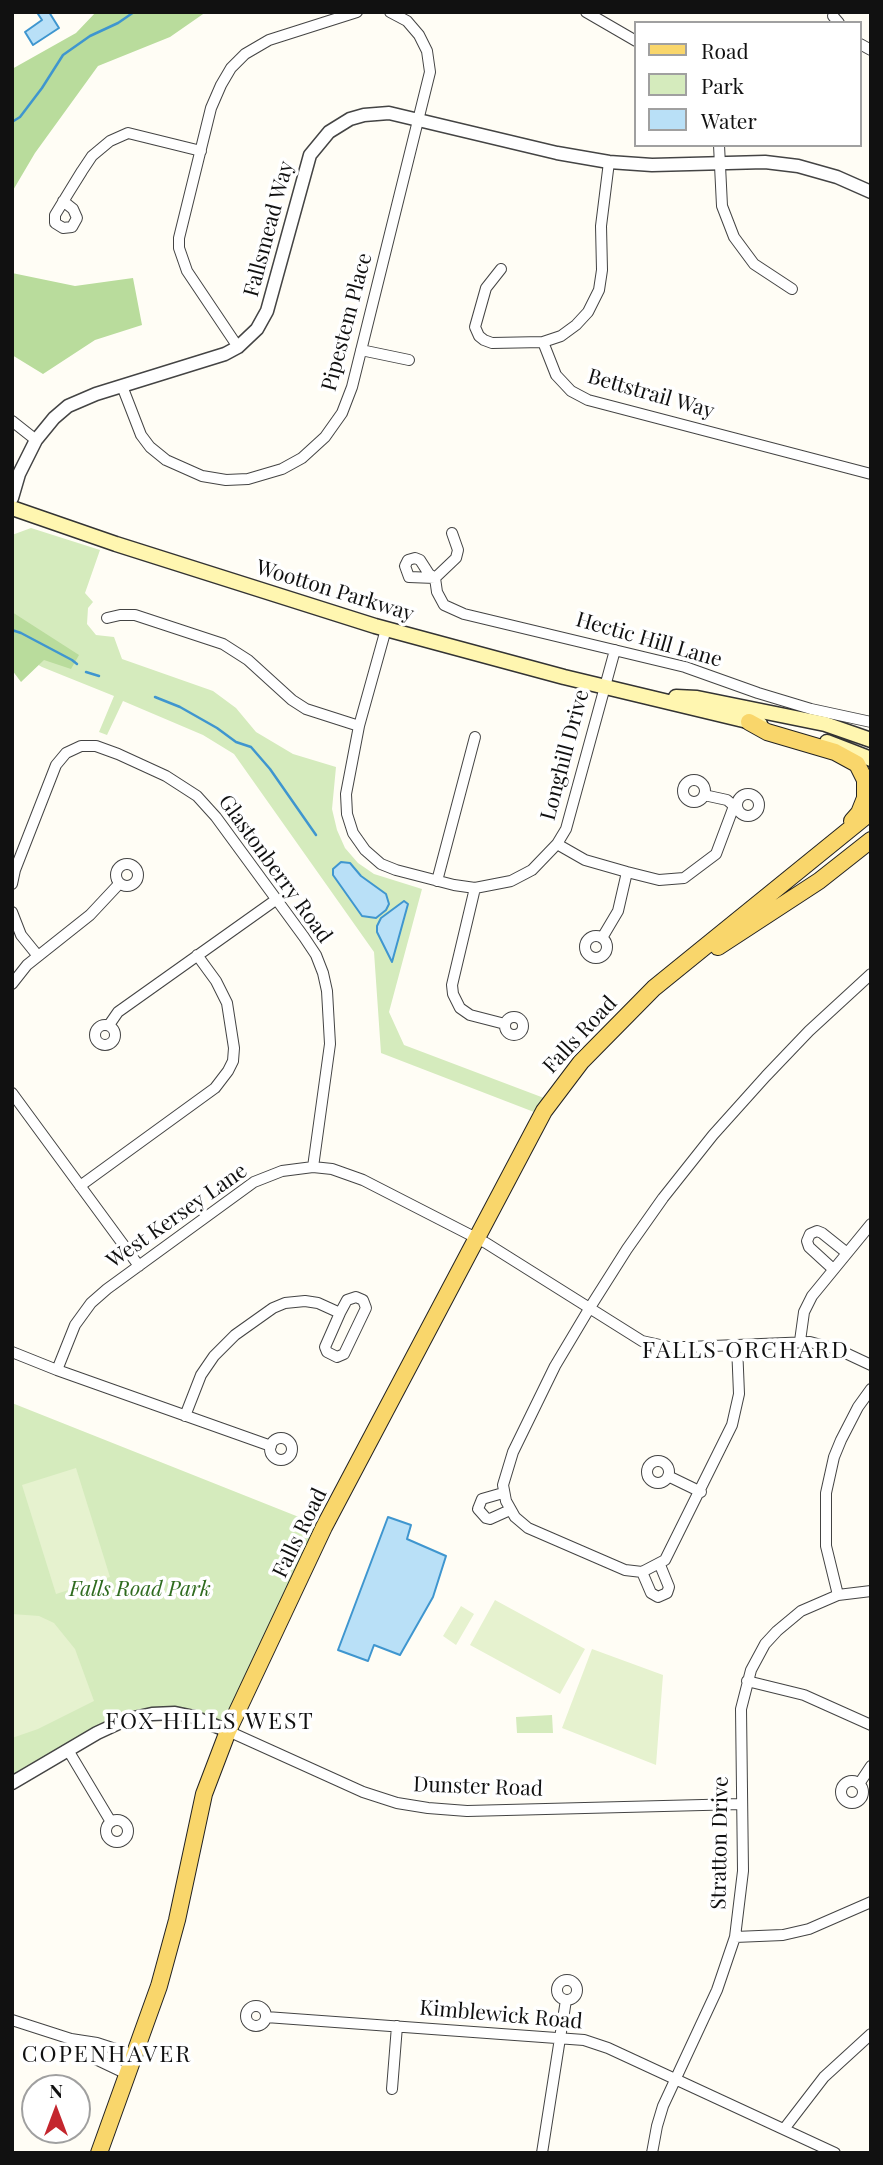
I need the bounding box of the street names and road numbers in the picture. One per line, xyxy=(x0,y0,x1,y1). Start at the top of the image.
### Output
street label: Fallsmead Way xyxy=(239,158,299,300)
street label: Pipestem Place xyxy=(316,250,378,394)
street label: Bettstrail Way xyxy=(585,364,717,424)
street label: Wootton Parkway xyxy=(253,555,417,627)
street label: Hectic Hill Lane xyxy=(573,607,725,673)
street label: Longhill Drive xyxy=(535,687,595,823)
street label: Glastonberry Road xyxy=(213,790,337,948)
street label: Falls Road xyxy=(538,991,622,1079)
street label: West Kersey Lane xyxy=(102,1158,252,1274)
street label: Falls Road xyxy=(268,1484,332,1582)
street label: Dunster Road xyxy=(413,1772,543,1802)
street label: Stratton Drive xyxy=(706,1776,734,1910)
street label: Kimblewick Road xyxy=(418,1995,584,2035)

